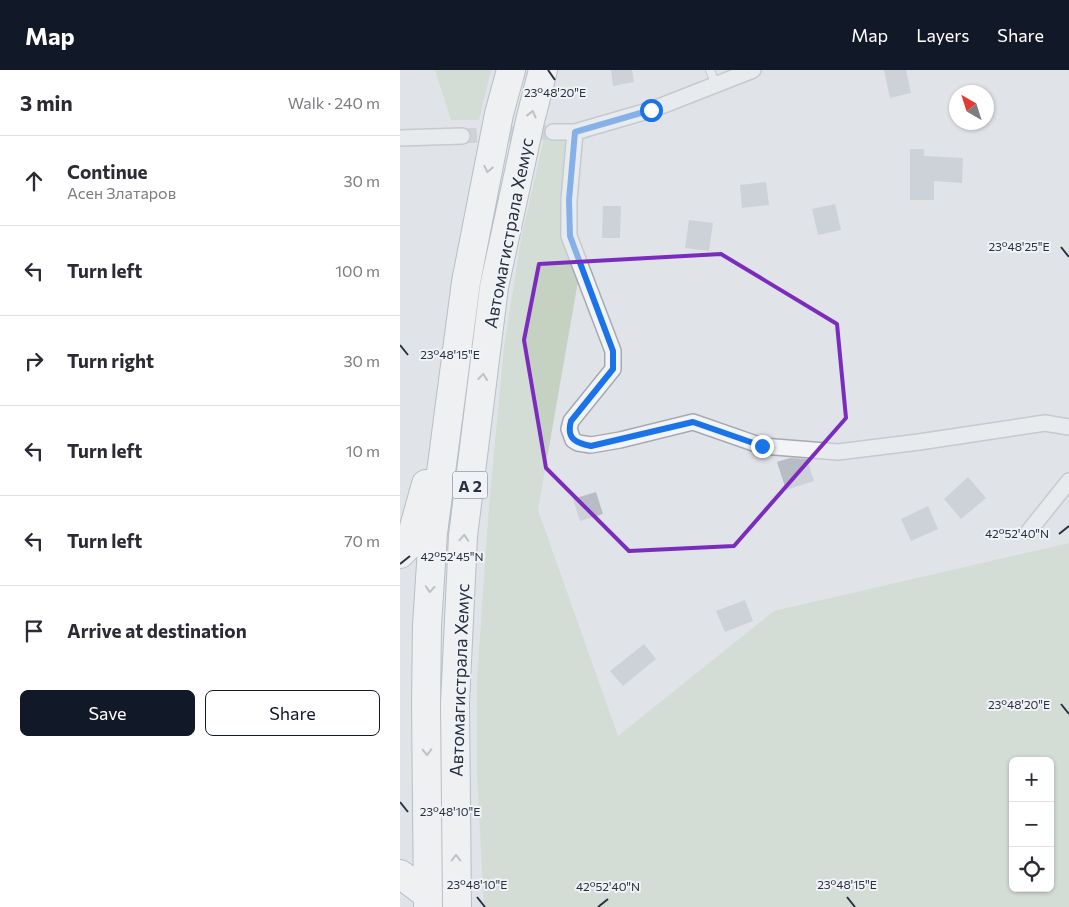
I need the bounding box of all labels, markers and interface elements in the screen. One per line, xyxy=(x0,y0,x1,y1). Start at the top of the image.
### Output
text: Map xyxy=(25,21,75,50)
text: Map xyxy=(851,24,888,46)
text: Layers xyxy=(916,24,969,46)
text: Share xyxy=(997,24,1044,46)
text: 23°48'20"E xyxy=(524,85,586,99)
north arrow xyxy=(949,85,994,130)
text: 3 min xyxy=(20,90,73,115)
text: Walk · 240 m xyxy=(288,93,380,112)
route start xyxy=(640,99,663,122)
one-way arrow xyxy=(526,110,537,119)
street label: Автомагистрала Хемус xyxy=(479,136,537,330)
text: Continue xyxy=(67,160,147,183)
one-way arrow xyxy=(484,164,494,173)
icon: ahead xyxy=(20,167,48,195)
text: 30 m xyxy=(343,171,380,190)
text: Асен Златаров xyxy=(67,183,176,202)
text: 23°48'25"E xyxy=(988,239,1050,253)
icon: left xyxy=(20,257,48,285)
text: Turn left xyxy=(67,259,142,282)
text: 100 m xyxy=(335,261,380,280)
icon: right xyxy=(20,347,48,375)
text: 23°48'15"E xyxy=(420,347,480,361)
text: Turn right xyxy=(67,349,154,372)
text: 30 m xyxy=(343,351,380,370)
one-way arrow xyxy=(477,373,488,381)
route end xyxy=(751,435,774,458)
icon: left xyxy=(20,437,48,465)
text: Turn left xyxy=(67,439,142,462)
text: 10 m xyxy=(346,441,380,460)
road number: A 2 xyxy=(452,472,488,498)
text: 42°52'40"N xyxy=(985,526,1049,540)
icon: left xyxy=(20,527,48,555)
text: Turn left xyxy=(67,529,142,552)
text: 70 m xyxy=(344,531,380,550)
one-way arrow xyxy=(458,534,469,542)
text: 42°52'45"N xyxy=(421,549,484,563)
street label: Автомагистрала Хемус xyxy=(445,583,473,777)
one-way arrow xyxy=(424,585,435,593)
icon: arrive xyxy=(20,617,48,645)
text: Arrive at destination xyxy=(67,619,247,642)
button: Save xyxy=(20,690,195,736)
button: Share xyxy=(205,690,380,736)
text: 23°48'20"E xyxy=(988,697,1050,711)
one-way arrow xyxy=(421,748,432,756)
map controls xyxy=(1009,757,1054,892)
button: + xyxy=(1009,757,1054,802)
button: − xyxy=(1009,802,1054,847)
text: 23°48'10"E xyxy=(420,804,480,818)
button: locate xyxy=(1009,847,1054,892)
one-way arrow xyxy=(451,854,461,862)
text: 23°48'10"E xyxy=(447,877,507,891)
text: 23°48'15"E xyxy=(817,877,877,891)
text: 42°52'40"N xyxy=(576,879,640,893)

